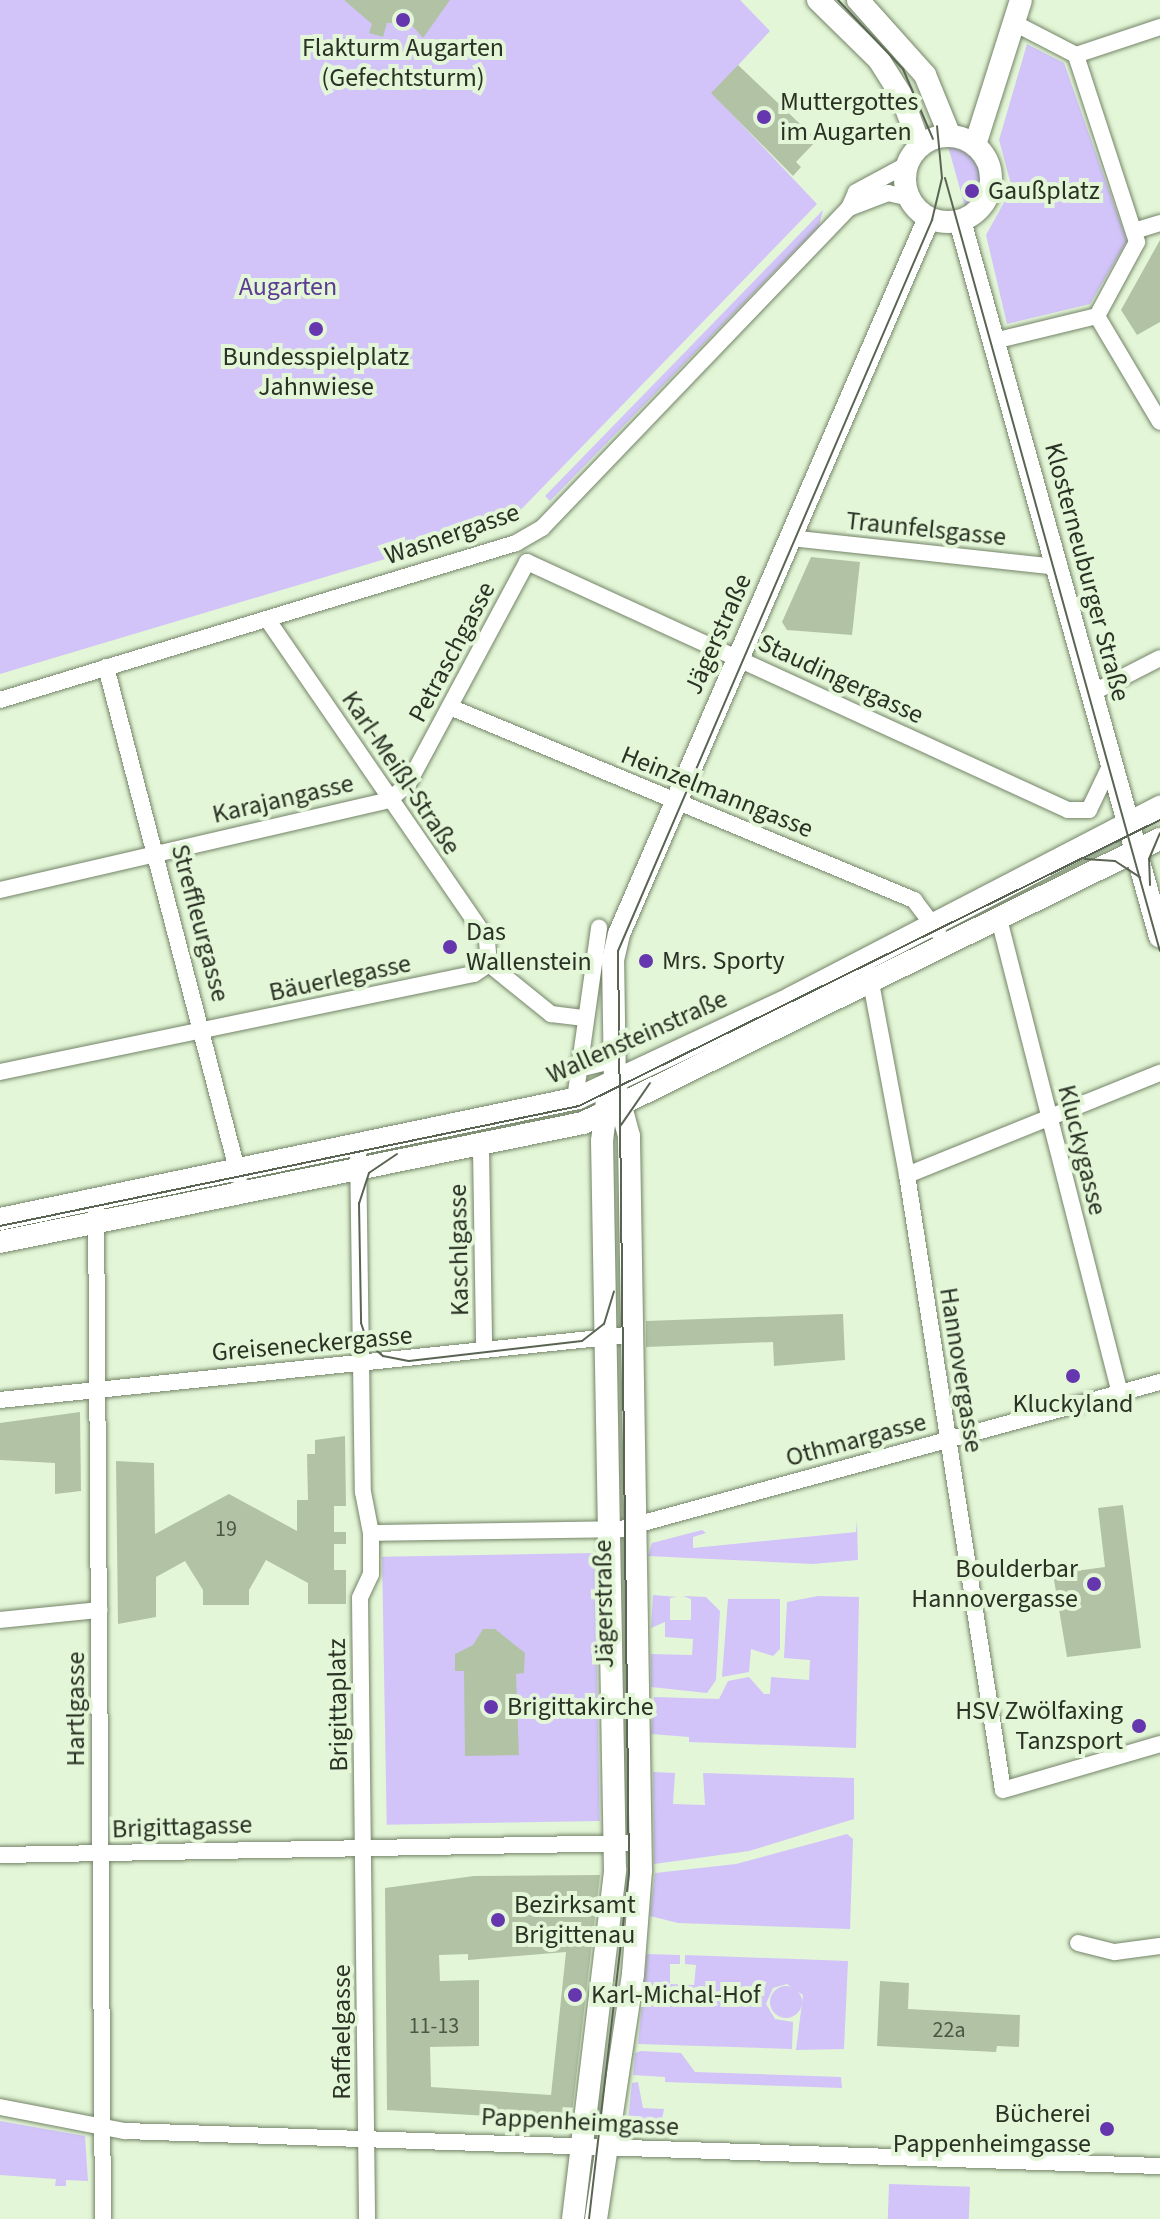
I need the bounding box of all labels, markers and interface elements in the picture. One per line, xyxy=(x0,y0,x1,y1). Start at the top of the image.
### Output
marker: Flakturm Augarten (Gefechtsturm) xyxy=(394,11,412,29)
place label: Flakturm Augarten (Gefechtsturm) xyxy=(302,32,504,94)
place label: Muttergottes im Augarten xyxy=(780,86,918,148)
marker: Muttergottes im Augarten xyxy=(755,108,773,126)
place label: Gaußplatz xyxy=(988,175,1100,207)
marker: Gaußplatz xyxy=(963,182,981,200)
park label: Augarten xyxy=(239,271,337,303)
marker: Bundesspielplatz Jahnwiese xyxy=(307,320,325,338)
place label: Bundesspielplatz Jahnwiese xyxy=(223,341,409,402)
street label: Klosterneuburger Straße xyxy=(1037,439,1137,705)
street label: Wasnergasse xyxy=(381,496,523,572)
street label: Traunfelsgasse xyxy=(844,505,1008,553)
street label: Jägerstraße xyxy=(678,569,758,699)
street label: Petraschgasse xyxy=(402,577,502,727)
street label: Staudingergasse xyxy=(753,627,929,731)
street label: Karl-Meißl-Straße xyxy=(335,685,467,861)
street label: Heinzelmanngasse xyxy=(616,739,818,845)
street label: Karajangasse xyxy=(209,768,357,830)
street label: Streffleurgasse xyxy=(164,841,236,1005)
place label: Das Wallenstein xyxy=(466,916,592,978)
marker: Das Wallenstein xyxy=(441,938,459,956)
place label: Mrs. Sporty xyxy=(662,945,785,977)
street label: Bäuerlegasse xyxy=(266,948,414,1008)
marker: Mrs. Sporty xyxy=(637,952,655,970)
street label: Wallensteinstraße xyxy=(542,983,732,1091)
street label: Kluckygasse xyxy=(1051,1082,1113,1218)
street label: Kaschlgasse xyxy=(442,1184,476,1316)
street label: Hannovergasse xyxy=(933,1285,989,1455)
street label: Greiseneckergasse xyxy=(210,1320,414,1368)
marker: Kluckyland xyxy=(1064,1367,1082,1385)
place label: Kluckyland xyxy=(1012,1388,1134,1420)
street label: Othmargasse xyxy=(782,1406,930,1474)
house number: 19 xyxy=(215,1517,237,1543)
street label: Jägerstraße xyxy=(587,1539,621,1669)
place label: Boulderbar Hannovergasse xyxy=(911,1553,1078,1614)
marker: Boulderbar Hannovergasse xyxy=(1085,1575,1103,1593)
street label: Brigittaplatz xyxy=(321,1638,355,1772)
street label: Hartlgasse xyxy=(60,1652,92,1766)
place label: Brigittakirche xyxy=(507,1691,654,1723)
place label: HSV Zwölfaxing Tanzsport xyxy=(955,1695,1123,1756)
marker: Brigittakirche xyxy=(482,1698,500,1716)
marker: HSV Zwölfaxing Tanzsport xyxy=(1130,1717,1148,1735)
street label: Brigittagasse xyxy=(111,1809,253,1845)
place label: Bezirksamt Brigittenau xyxy=(514,1889,636,1950)
marker: Bezirksamt Brigittenau xyxy=(489,1911,507,1929)
street label: Raffaelgasse xyxy=(326,1964,358,2100)
place label: Karl-Michal-Hof xyxy=(591,1979,761,2011)
marker: Karl-Michal-Hof xyxy=(566,1986,584,2004)
house number: 11-13 xyxy=(409,2014,459,2040)
house number: 22a xyxy=(933,2018,965,2044)
place label: Bücherei Pappenheimgasse xyxy=(893,2098,1091,2160)
street label: Pappenheimgasse xyxy=(480,2101,680,2143)
marker: Bücherei Pappenheimgasse xyxy=(1098,2120,1116,2138)

